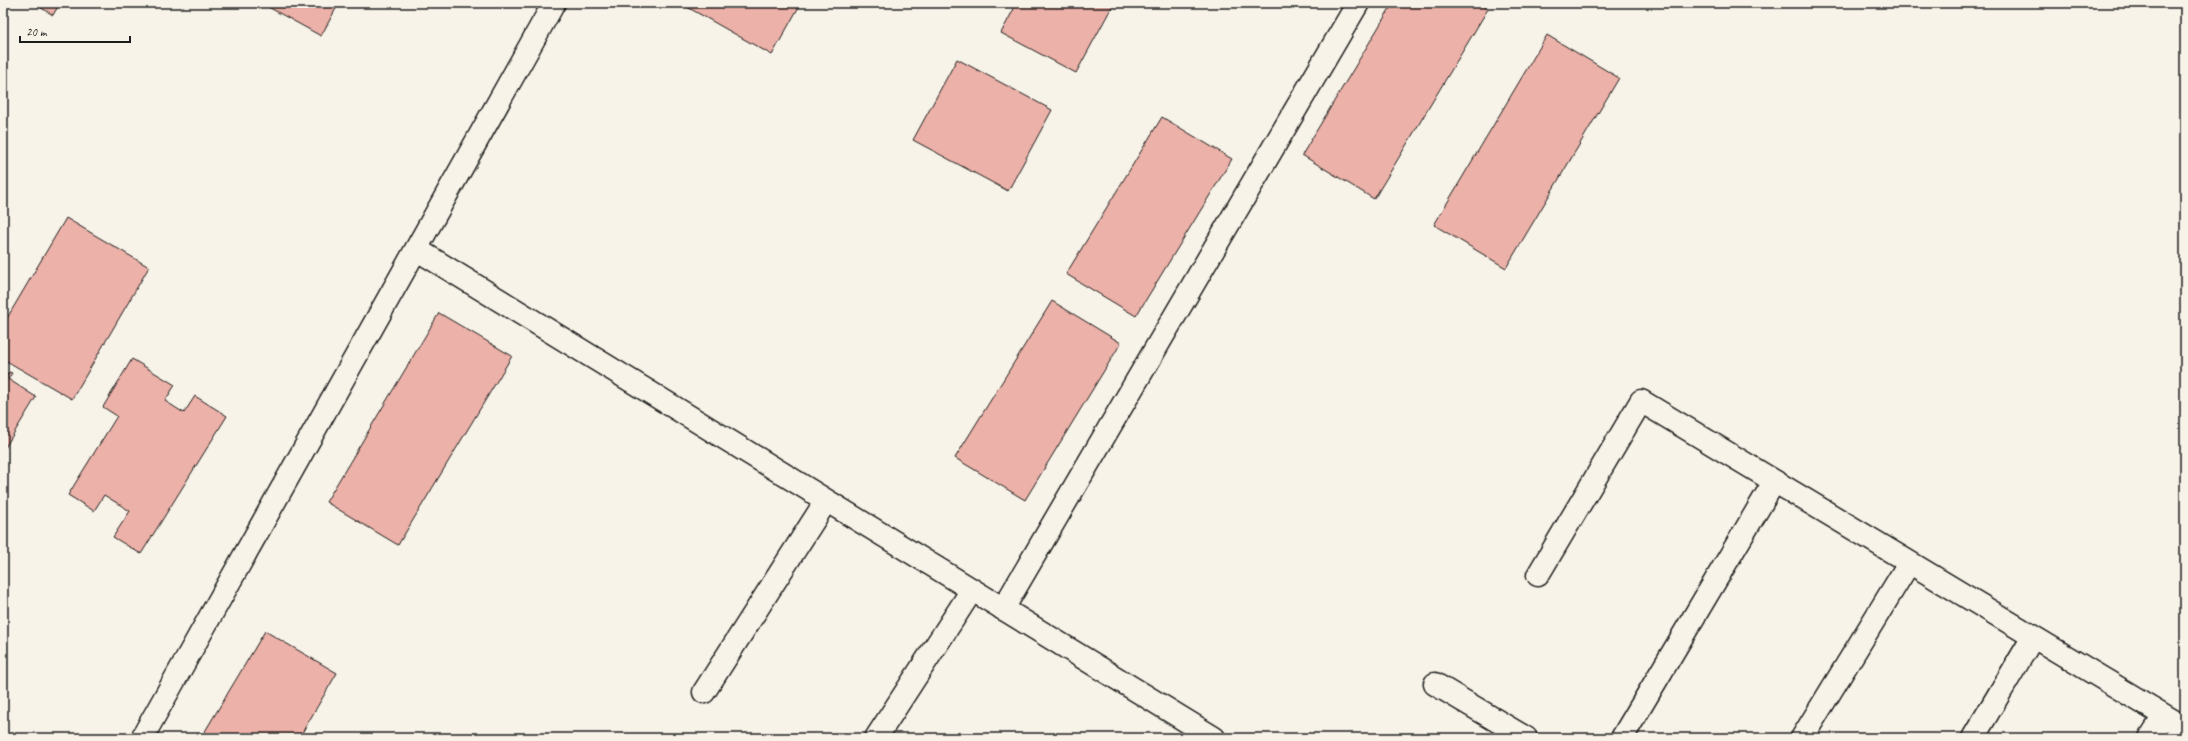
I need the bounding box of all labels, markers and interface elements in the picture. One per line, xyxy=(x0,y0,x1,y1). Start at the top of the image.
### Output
scale bar xyxy=(20,18,130,44)
text: 20 m xyxy=(26,24,48,40)

